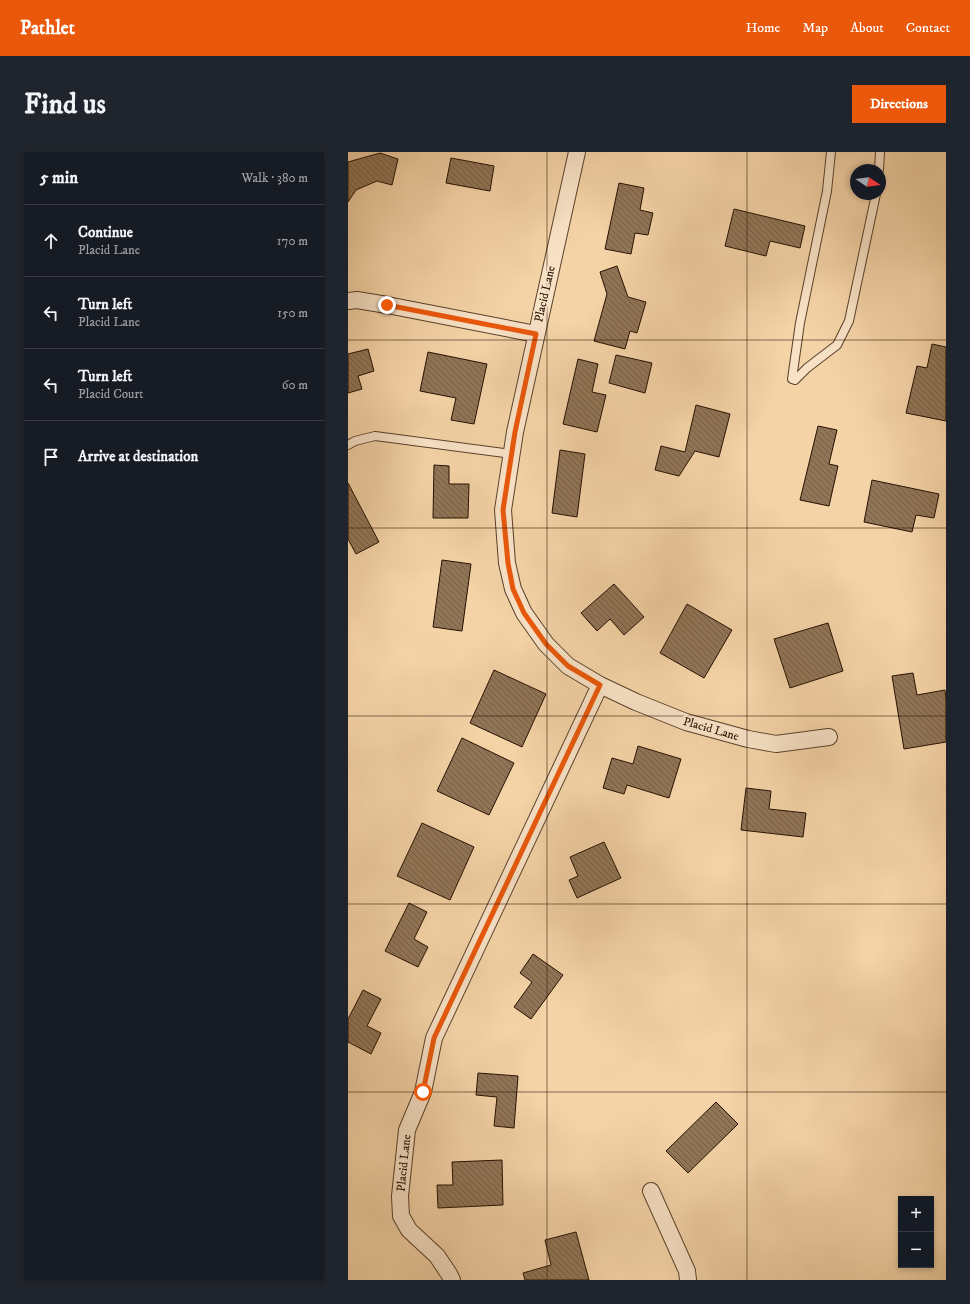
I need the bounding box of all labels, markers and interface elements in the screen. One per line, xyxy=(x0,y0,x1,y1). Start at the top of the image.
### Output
text: Pathlet xyxy=(20,17,75,40)
text: Home xyxy=(746,19,780,37)
text: Map xyxy=(802,19,828,37)
text: About xyxy=(850,19,884,37)
text: Contact xyxy=(906,19,950,37)
button: Directions xyxy=(852,85,946,123)
text: Find us xyxy=(24,87,106,122)
north arrow xyxy=(850,164,886,200)
text: 5 min xyxy=(40,167,78,189)
text: Walk · 380 m xyxy=(241,170,308,186)
text: Continue xyxy=(78,223,133,242)
icon: ahead xyxy=(40,230,62,252)
text: 170 m xyxy=(277,233,308,249)
text: Placid Lane xyxy=(78,242,140,258)
street label: Placid Lane xyxy=(531,264,559,324)
text: Turn left xyxy=(78,295,132,314)
route end xyxy=(378,296,396,314)
icon: left xyxy=(40,302,62,324)
text: 150 m xyxy=(277,305,308,321)
text: Placid Lane xyxy=(78,314,140,330)
text: Turn left xyxy=(78,367,132,386)
icon: left xyxy=(40,374,62,396)
text: 60 m xyxy=(282,377,308,393)
text: Placid Court xyxy=(78,386,143,402)
icon: arrive xyxy=(40,446,62,468)
text: Arrive at destination xyxy=(78,447,198,466)
street label: Placid Lane xyxy=(681,714,741,744)
route start xyxy=(414,1083,432,1101)
street label: Placid Lane xyxy=(394,1134,414,1192)
map controls xyxy=(898,1196,934,1268)
button: + xyxy=(898,1196,934,1232)
button: − xyxy=(898,1232,934,1268)

